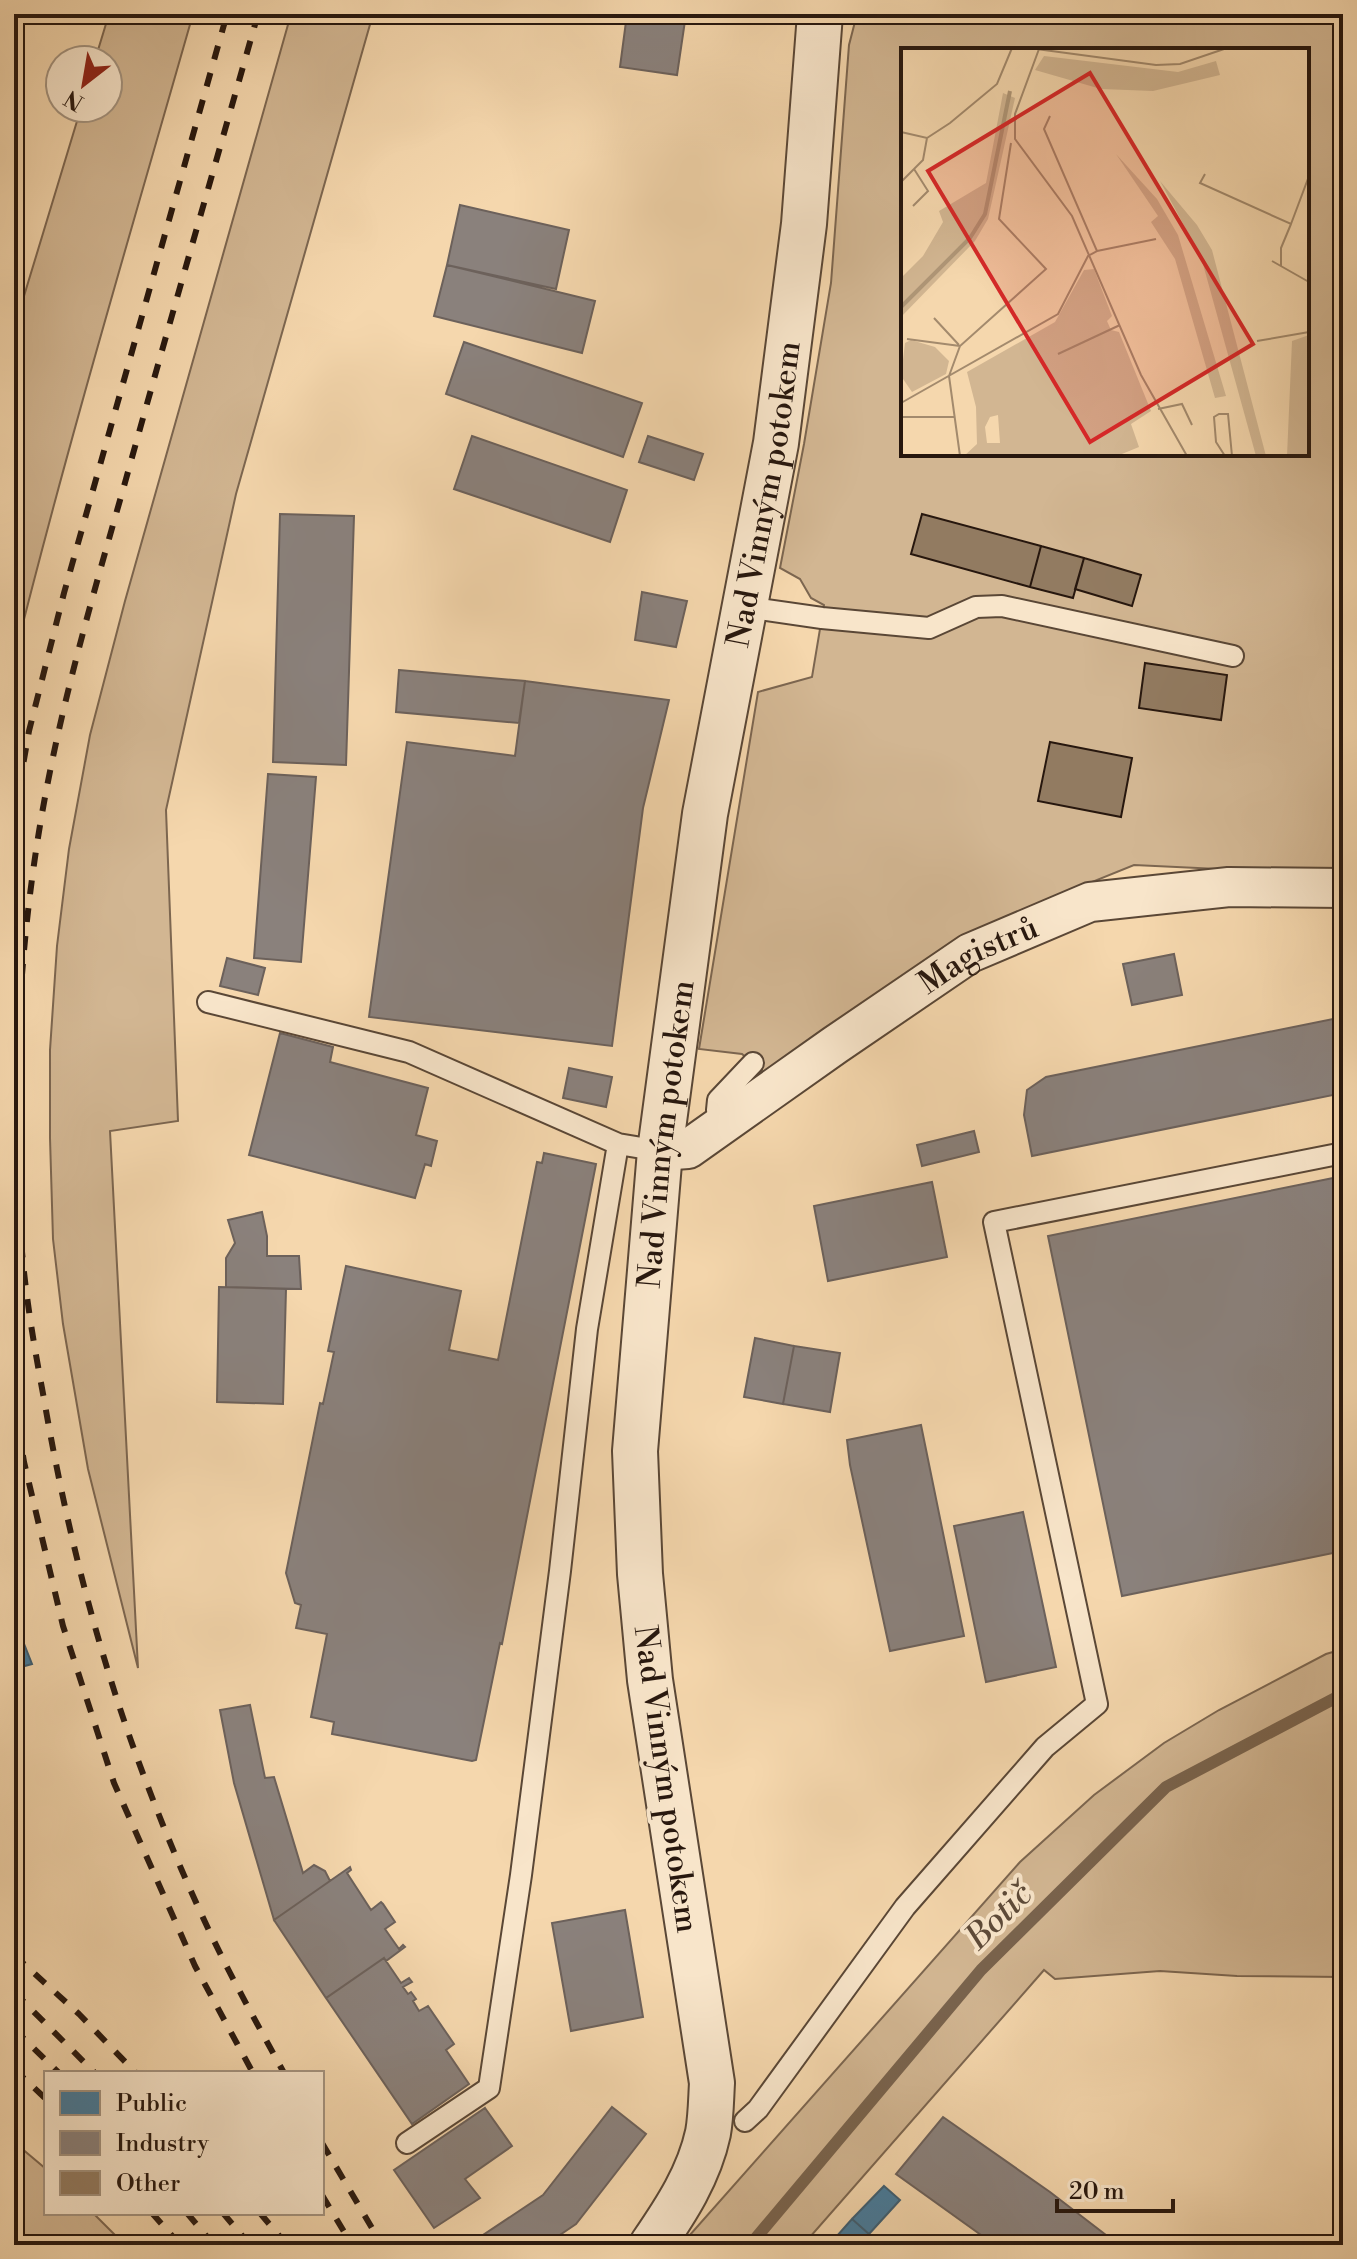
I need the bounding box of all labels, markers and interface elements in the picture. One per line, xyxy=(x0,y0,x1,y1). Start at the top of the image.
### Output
north arrow xyxy=(44,44,124,124)
inset map xyxy=(901,48,1309,456)
text: N xyxy=(60,83,89,116)
street label: Nad Vinným potokem xyxy=(718,339,810,651)
street label: Magistrů xyxy=(911,908,1044,1003)
street label: Nad Vinným potokem xyxy=(630,978,704,1290)
street label: Nad Vinným potokem xyxy=(625,1623,707,1935)
water label: Botič xyxy=(956,1872,1044,1960)
legend xyxy=(44,2071,324,2215)
text: Public xyxy=(116,2089,187,2119)
text: Industry xyxy=(116,2129,209,2159)
scale bar xyxy=(1057,2163,1173,2213)
text: Other xyxy=(116,2169,180,2199)
text: 20 m xyxy=(1069,2177,1125,2207)

